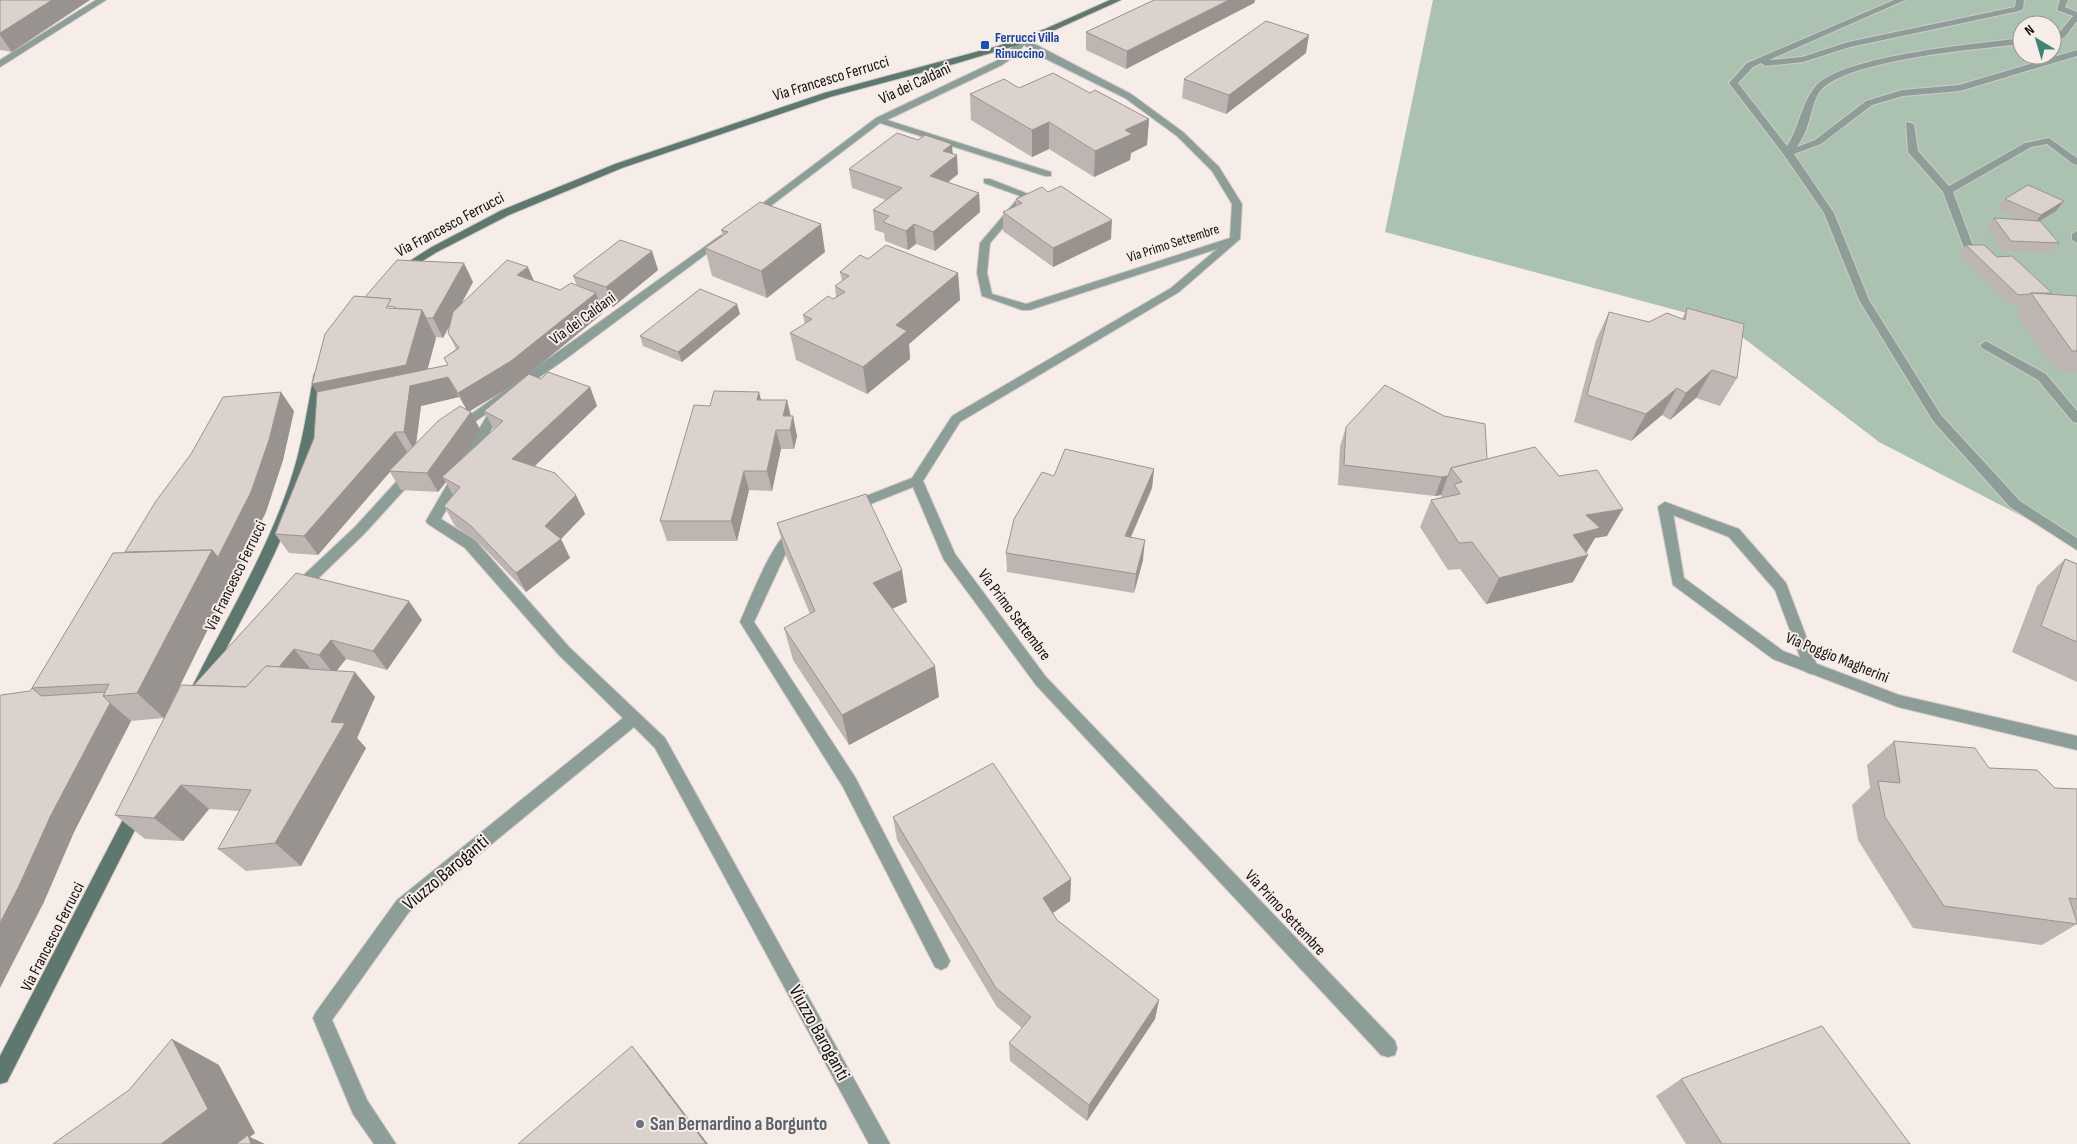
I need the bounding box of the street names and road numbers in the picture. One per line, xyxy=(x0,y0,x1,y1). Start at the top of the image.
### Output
street label: Via Francesco Ferrucci xyxy=(771,52,891,106)
street label: Via dei Caldani xyxy=(876,59,954,109)
street label: Via Francesco Ferrucci xyxy=(392,188,508,262)
street label: Via Primo Settembre xyxy=(1125,220,1221,266)
street label: Via dei Caldani xyxy=(546,289,620,349)
street label: Via Francesco Ferrucci xyxy=(201,518,271,634)
street label: Via Primo Settembre xyxy=(973,566,1055,664)
street label: Via Poggio Magherini xyxy=(1783,629,1892,687)
street label: Viuzzo Baroganti xyxy=(398,830,494,916)
street label: Via Primo Settembre xyxy=(1241,866,1329,960)
street label: Via Francesco Ferrucci xyxy=(17,879,89,995)
street label: Viuzzo Baroganti xyxy=(783,981,855,1085)

